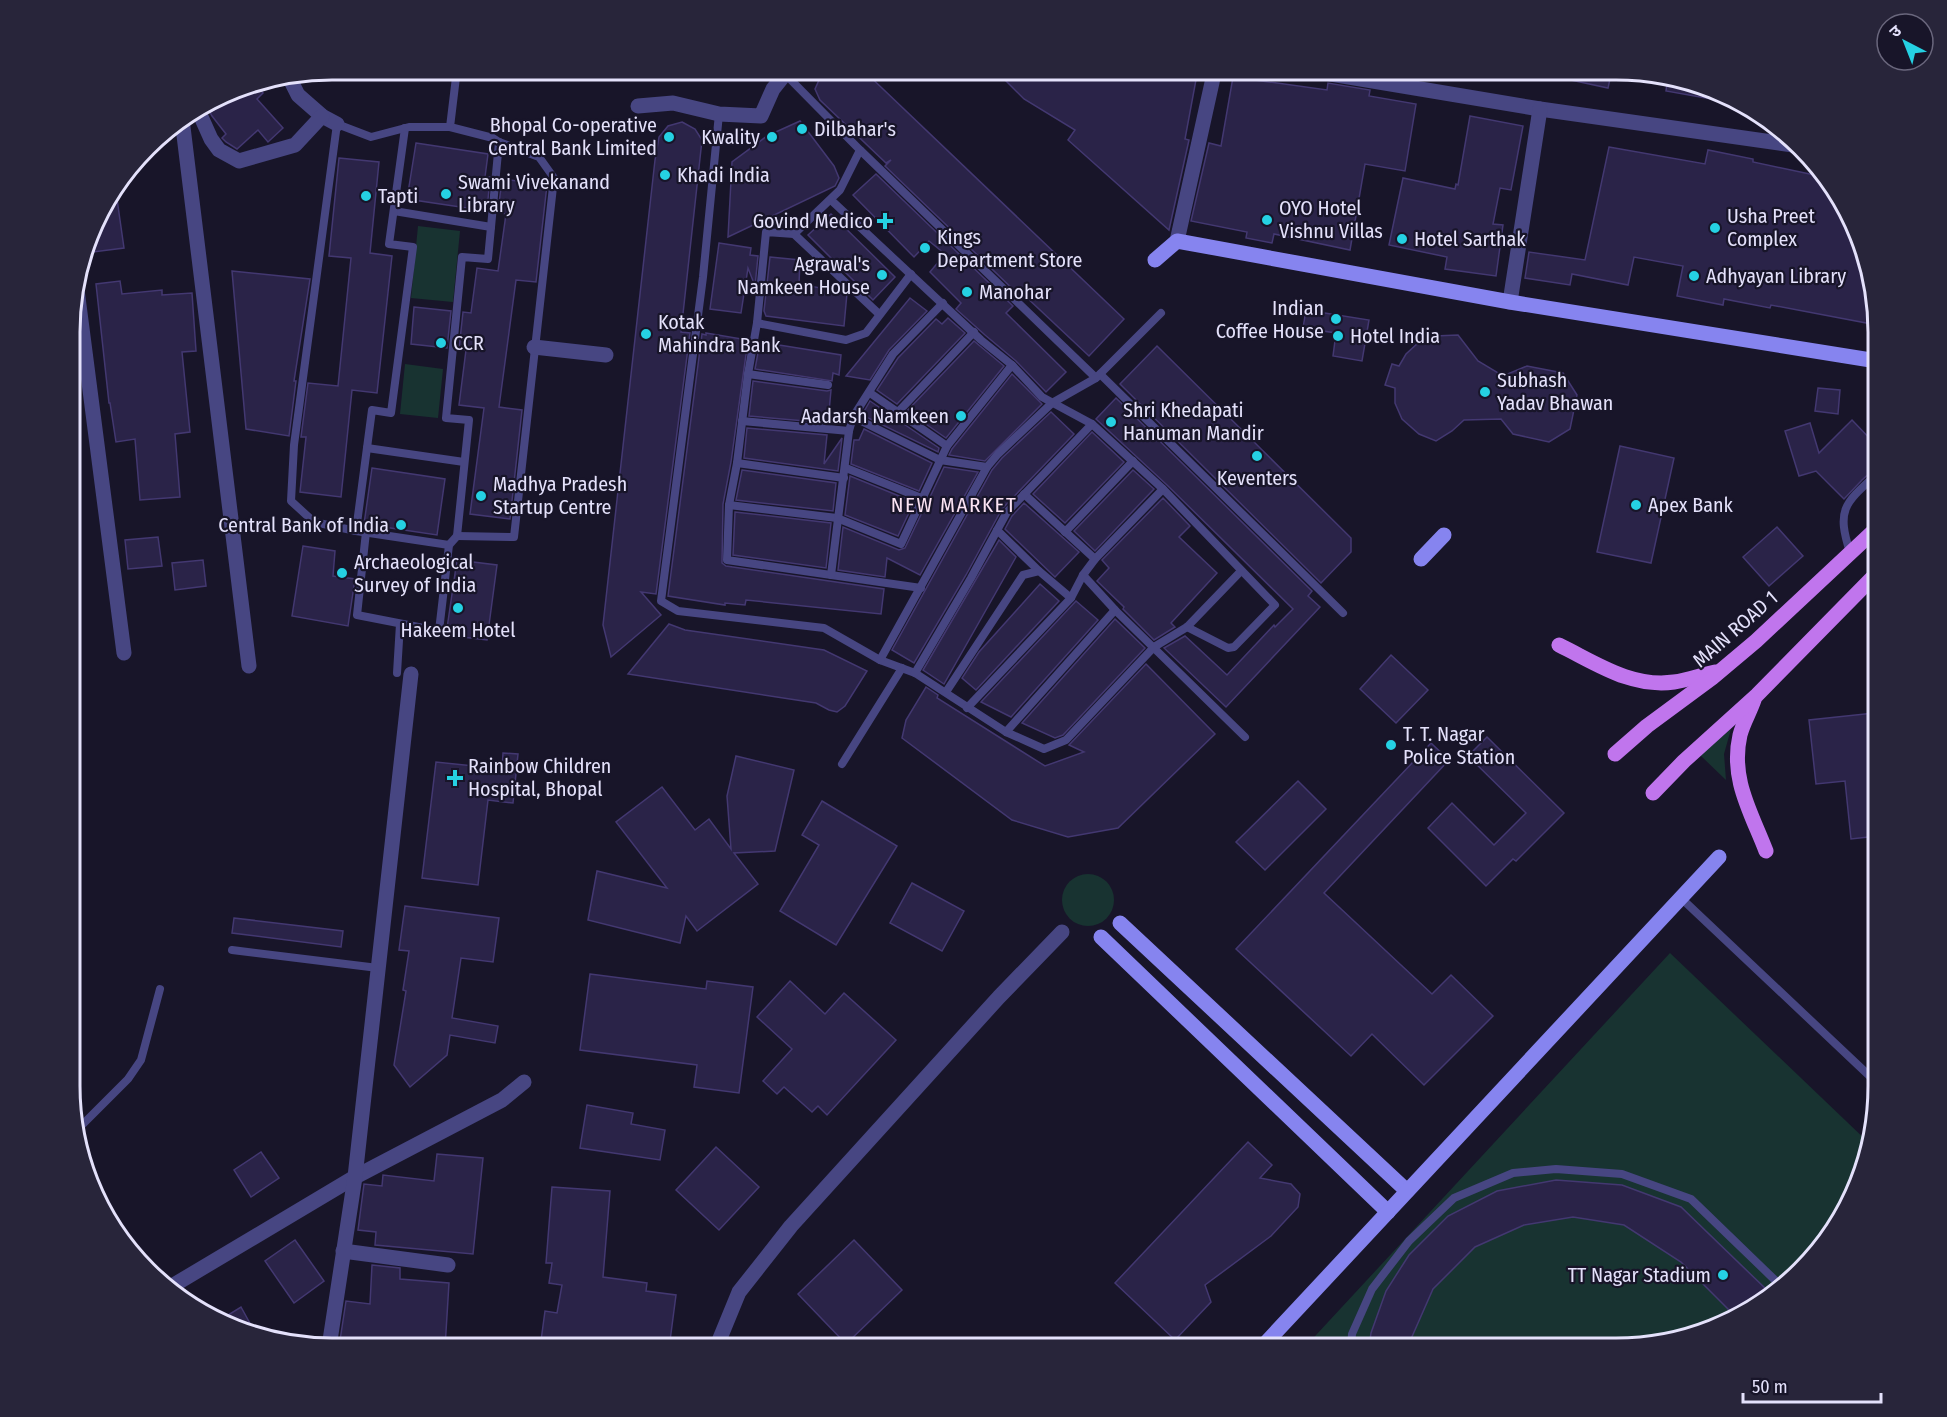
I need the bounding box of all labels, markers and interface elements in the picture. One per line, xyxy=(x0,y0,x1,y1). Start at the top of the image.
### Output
north arrow xyxy=(1875,12,1935,72)
text: उ xyxy=(1885,21,1906,41)
place label: Bhopal Co-operative Central Bank Limited xyxy=(488,113,657,160)
place label: Dilbahar's xyxy=(814,117,896,141)
marker: Dilbahar's xyxy=(795,122,809,136)
place label: Kwality xyxy=(701,125,760,149)
marker: Bhopal Co-operative Central Bank Limited xyxy=(662,130,676,144)
marker: Kwality xyxy=(765,130,779,144)
place label: Khadi India xyxy=(677,163,770,187)
marker: Khadi India xyxy=(658,168,672,182)
place label: Swami Vivekanand Library xyxy=(458,170,610,217)
place label: Tapti xyxy=(378,184,418,208)
marker: Swami Vivekanand Library xyxy=(439,187,453,201)
marker: Tapti xyxy=(359,189,373,203)
place label: OYO Hotel Vishnu Villas xyxy=(1279,196,1383,243)
place label: Usha Preet Complex xyxy=(1727,204,1815,251)
place label: Govind Medico xyxy=(753,209,873,233)
marker: OYO Hotel Vishnu Villas xyxy=(1260,213,1274,227)
marker: Govind Medico xyxy=(878,214,892,228)
marker: Usha Preet Complex xyxy=(1708,221,1722,235)
place label: Kings Department Store xyxy=(937,225,1082,272)
place label: Hotel Sarthak xyxy=(1414,227,1526,251)
marker: Hotel Sarthak xyxy=(1395,232,1409,246)
marker: Kings Department Store xyxy=(918,241,932,255)
place label: Agrawal's Namkeen House xyxy=(737,252,870,299)
place label: Adhyayan Library xyxy=(1706,264,1846,288)
marker: Agrawal's Namkeen House xyxy=(875,268,889,282)
marker: Adhyayan Library xyxy=(1687,269,1701,283)
place label: Manohar xyxy=(979,280,1051,304)
marker: Manohar xyxy=(960,285,974,299)
place label: Indian Coffee House xyxy=(1216,296,1324,343)
place label: Kotak Mahindra Bank xyxy=(658,310,781,357)
marker: Indian Coffee House xyxy=(1329,312,1343,326)
place label: Hotel India xyxy=(1350,324,1440,348)
marker: Kotak Mahindra Bank xyxy=(639,327,653,341)
marker: Hotel India xyxy=(1331,329,1345,343)
place label: CCR xyxy=(453,331,484,355)
marker: CCR xyxy=(434,336,448,350)
place label: Subhash Yadav Bhawan xyxy=(1497,368,1613,415)
marker: Subhash Yadav Bhawan xyxy=(1478,385,1492,399)
place label: Shri Khedapati Hanuman Mandir xyxy=(1123,398,1264,445)
place label: Aadarsh Namkeen xyxy=(801,404,949,428)
marker: Aadarsh Namkeen xyxy=(954,409,968,423)
marker: Shri Khedapati Hanuman Mandir xyxy=(1104,415,1118,429)
marker: Keventers xyxy=(1250,449,1264,463)
place label: Keventers xyxy=(1217,466,1297,490)
place label: Madhya Pradesh Startup Centre xyxy=(493,472,627,519)
marker: Madhya Pradesh Startup Centre xyxy=(474,489,488,503)
district label: NEW MARKET xyxy=(891,492,1017,518)
place label: Apex Bank xyxy=(1648,493,1734,517)
marker: Apex Bank xyxy=(1629,498,1643,512)
place label: Central Bank of India xyxy=(218,513,389,537)
marker: Central Bank of India xyxy=(394,518,408,532)
place label: Archaeological Survey of India xyxy=(354,550,476,597)
marker: Archaeological Survey of India xyxy=(335,566,349,580)
street label: MAIN ROAD 1 xyxy=(1688,586,1782,672)
marker: Hakeem Hotel xyxy=(451,601,465,615)
place label: Hakeem Hotel xyxy=(401,618,515,642)
place label: T. T. Nagar Police Station xyxy=(1403,722,1515,769)
marker: T. T. Nagar Police Station xyxy=(1384,738,1398,752)
place label: Rainbow Children Hospital, Bhopal xyxy=(468,754,611,801)
marker: Rainbow Children Hospital, Bhopal xyxy=(446,769,464,787)
place label: TT Nagar Stadium xyxy=(1568,1263,1711,1287)
marker: TT Nagar Stadium xyxy=(1716,1268,1730,1282)
scale bar xyxy=(1743,1366,1881,1404)
text: 50 m xyxy=(1752,1376,1788,1398)

